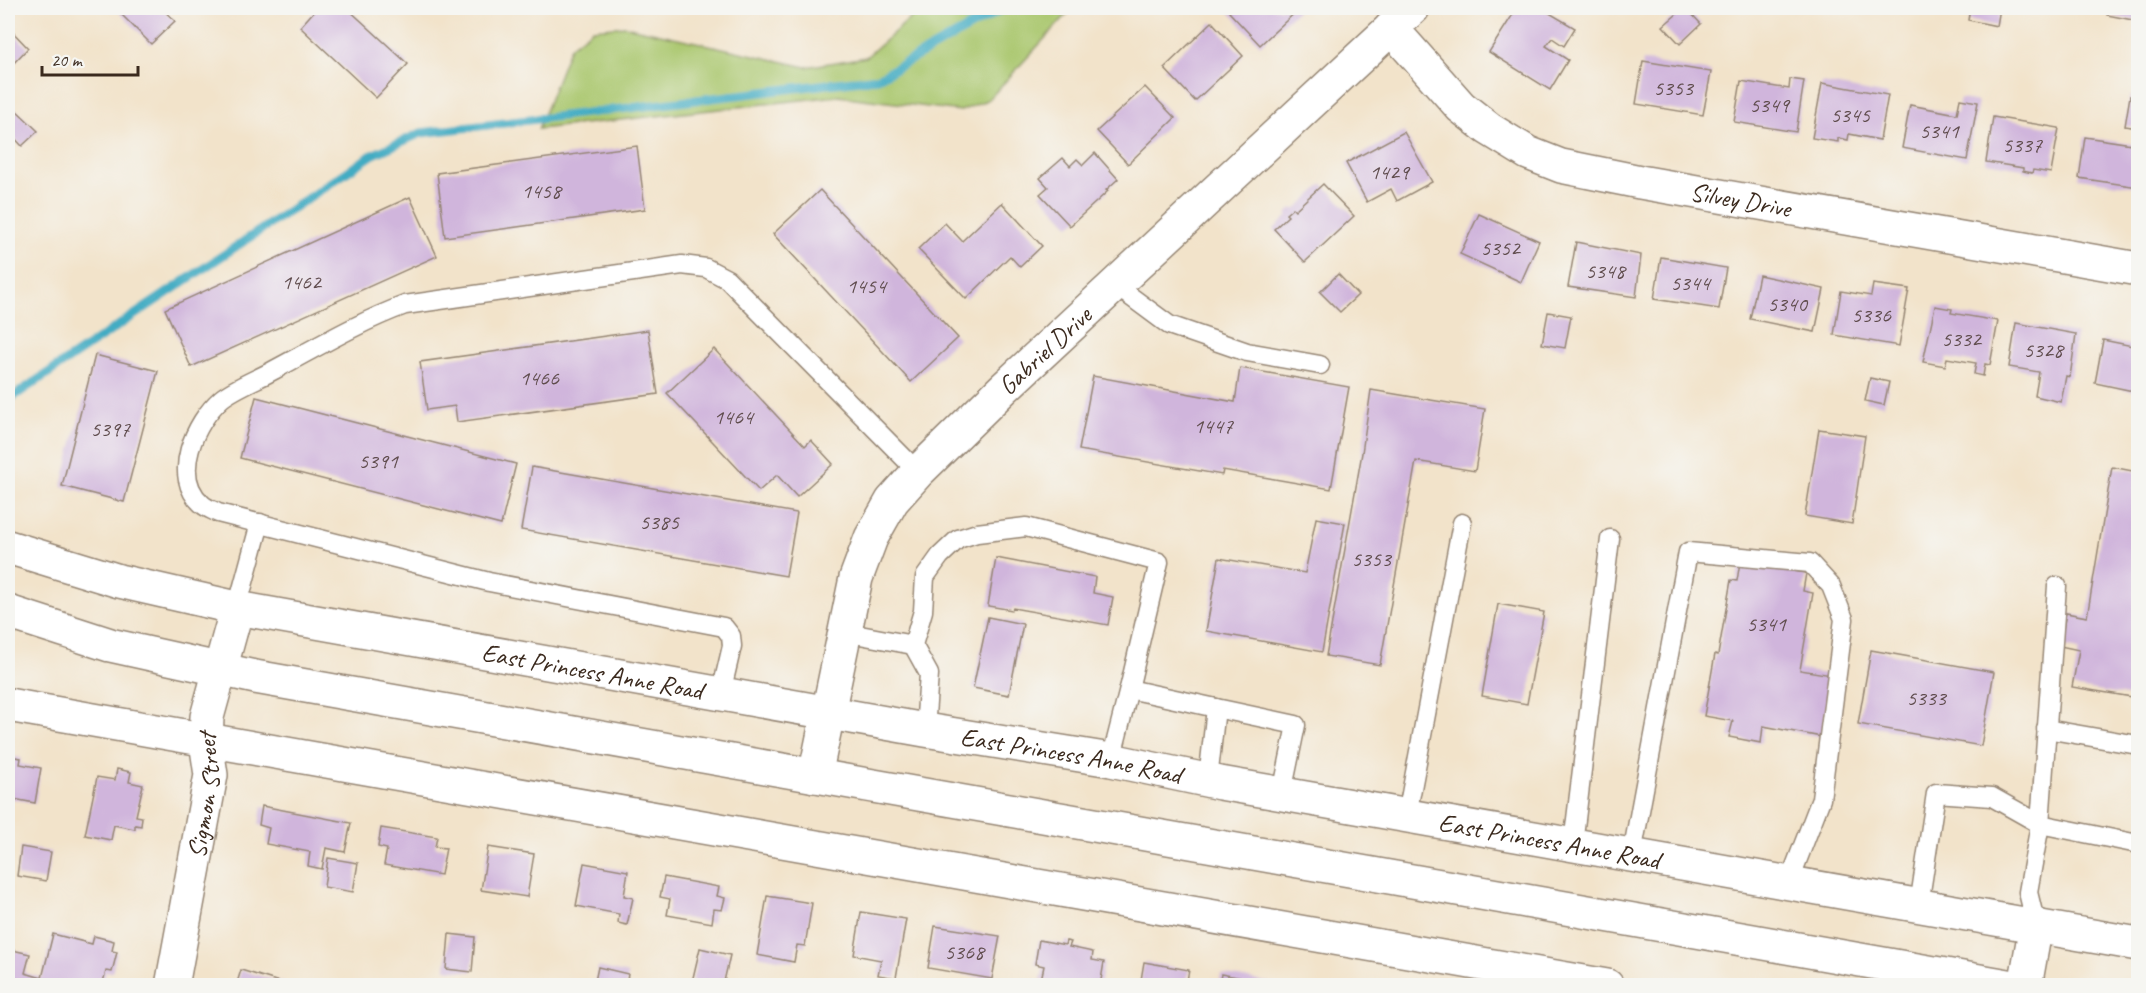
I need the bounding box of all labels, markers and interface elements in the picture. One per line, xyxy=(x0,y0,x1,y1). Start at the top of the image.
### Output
scale bar xyxy=(42,39,138,77)
text: 20 m xyxy=(51,49,84,71)
house number: 5353 xyxy=(1653,74,1695,102)
house number: 5349 xyxy=(1749,91,1791,119)
house number: 5345 xyxy=(1830,101,1871,129)
house number: 5341 xyxy=(1919,117,1960,145)
house number: 5337 xyxy=(2002,131,2043,159)
house number: 1429 xyxy=(1369,158,1411,186)
street label: Silvey Drive xyxy=(1688,175,1796,225)
house number: 1458 xyxy=(521,177,563,205)
house number: 5352 xyxy=(1480,234,1522,262)
house number: 5348 xyxy=(1585,257,1627,285)
house number: 1462 xyxy=(281,268,323,296)
house number: 5344 xyxy=(1670,269,1712,297)
house number: 1454 xyxy=(846,272,888,300)
house number: 5340 xyxy=(1767,290,1809,318)
street label: Gabriel Drive xyxy=(991,298,1099,402)
house number: 5336 xyxy=(1851,301,1892,329)
house number: 5332 xyxy=(1941,325,1983,353)
house number: 5328 xyxy=(2023,336,2065,364)
house number: 1466 xyxy=(519,364,560,392)
house number: 1464 xyxy=(713,403,755,431)
house number: 1447 xyxy=(1193,412,1234,440)
house number: 5397 xyxy=(90,415,131,443)
house number: 5391 xyxy=(358,447,399,475)
house number: 5385 xyxy=(639,508,680,536)
house number: 5353 xyxy=(1351,545,1393,573)
house number: 5341 xyxy=(1746,610,1787,638)
street label: East Princess Anne Road xyxy=(479,635,709,707)
house number: 5333 xyxy=(1906,684,1948,712)
street label: East Princess Anne Road xyxy=(958,719,1188,792)
street label: Sigmon Street xyxy=(179,728,228,861)
street label: East Princess Anne Road xyxy=(1436,805,1666,877)
house number: 5368 xyxy=(944,938,986,966)

